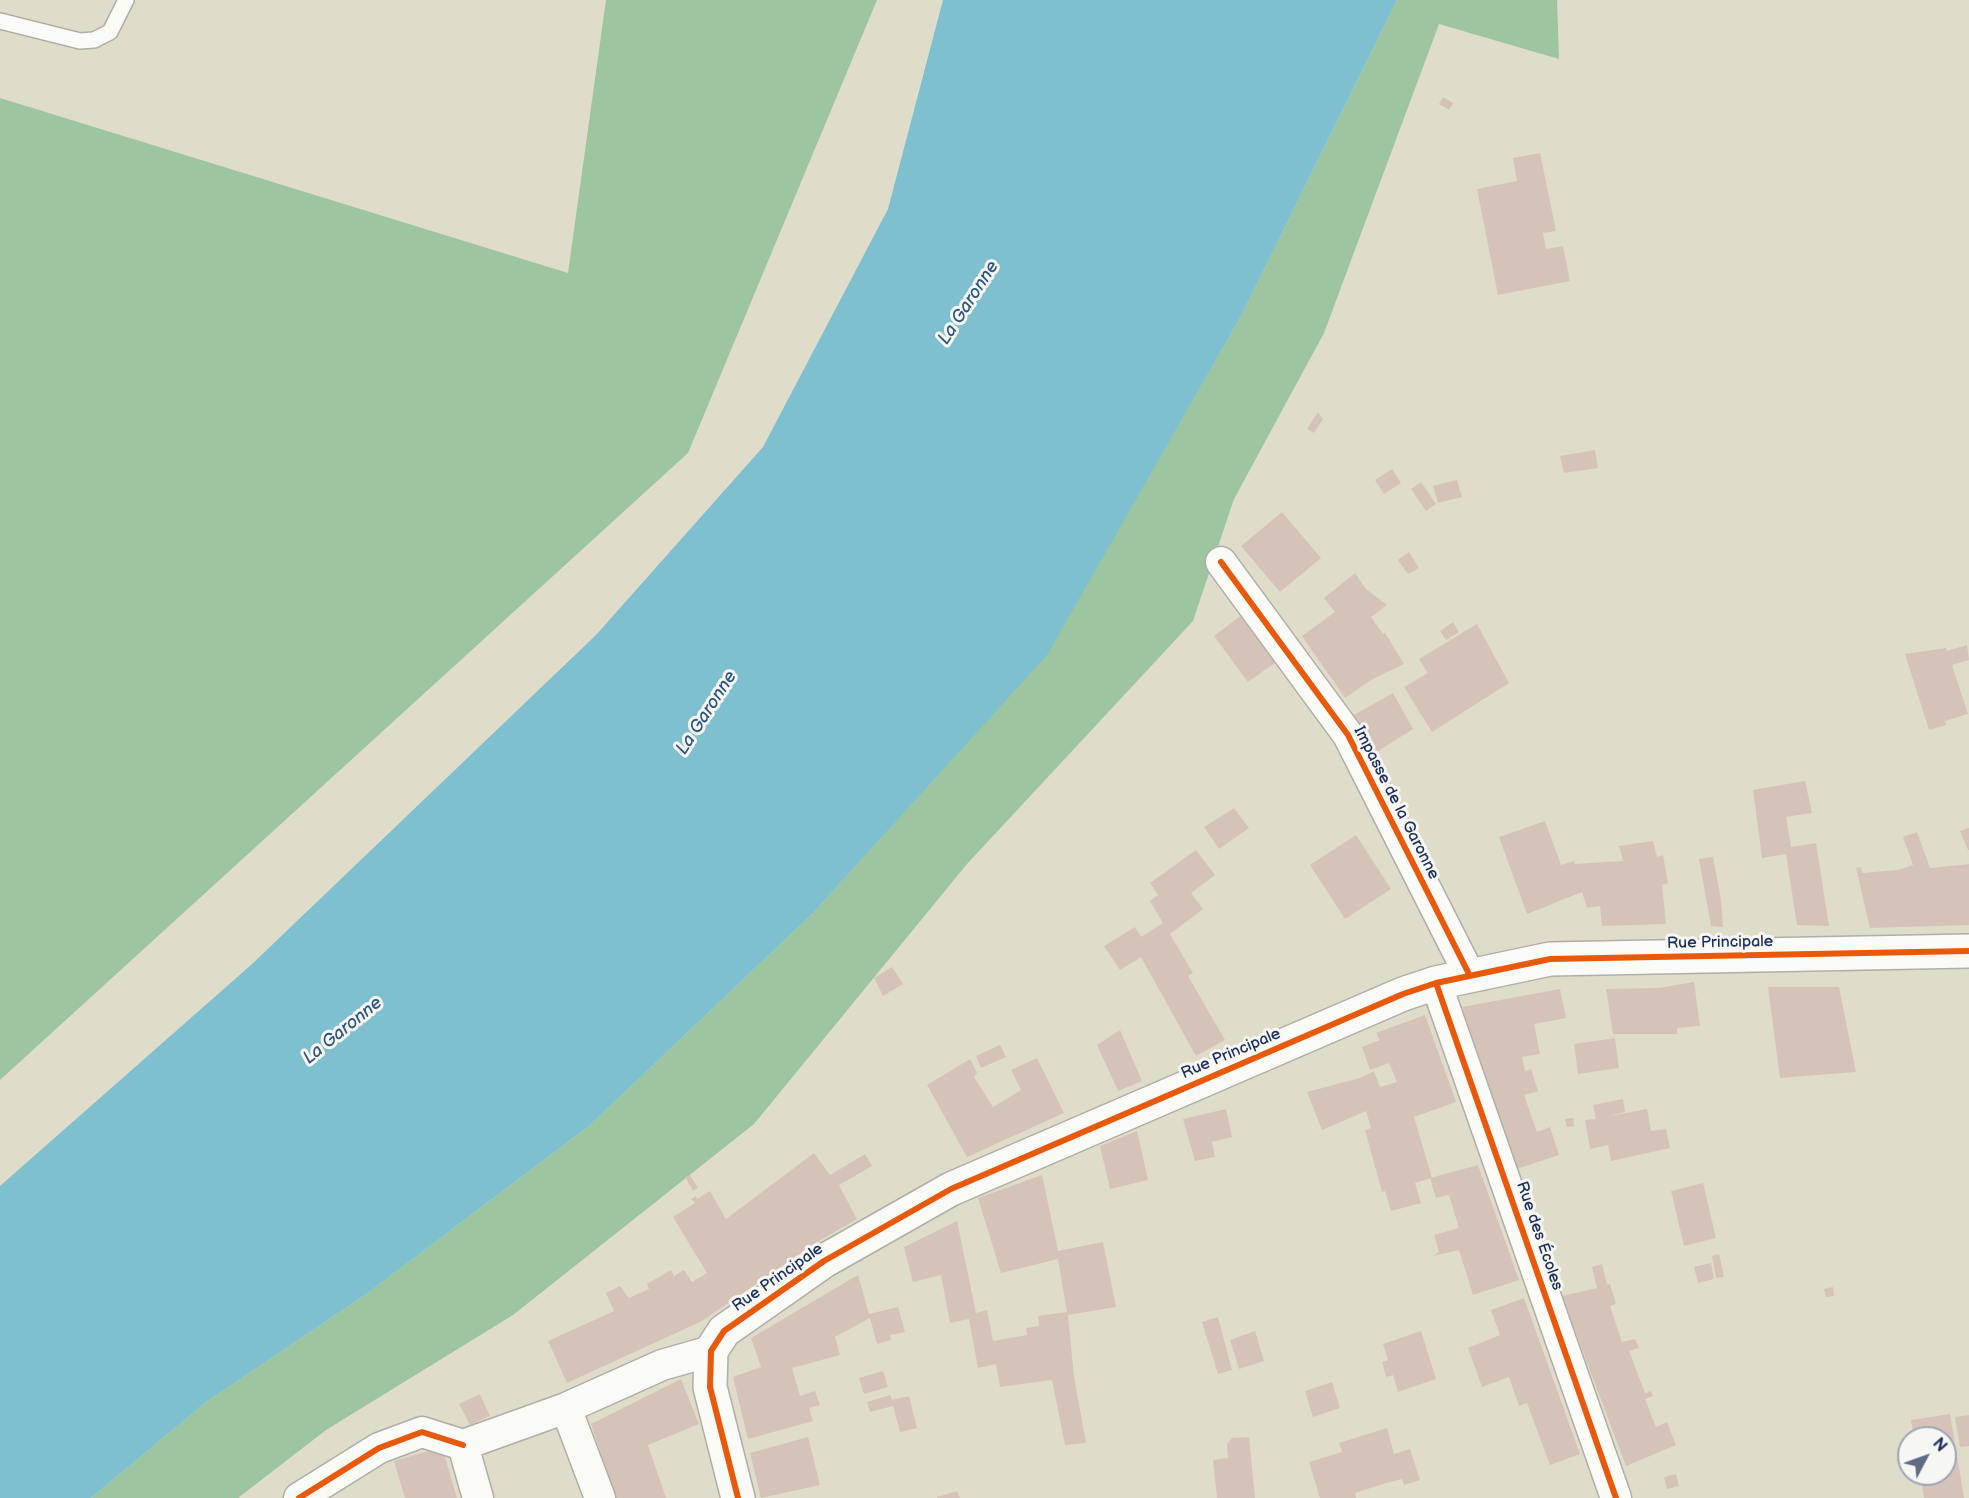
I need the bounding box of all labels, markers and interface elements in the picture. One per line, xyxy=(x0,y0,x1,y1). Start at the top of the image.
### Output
water label: La Garonne xyxy=(934,257,1004,349)
water label: La Garonne xyxy=(672,667,742,759)
street label: Impasse de la Garonne xyxy=(1349,723,1443,883)
street label: Rue Principale xyxy=(1667,932,1773,954)
water label: La Garonne xyxy=(299,993,387,1069)
street label: Rue Principale xyxy=(1178,1024,1284,1084)
street label: Rue des Écoles xyxy=(1511,1179,1567,1293)
street label: Rue Principale xyxy=(729,1240,827,1316)
north arrow xyxy=(1897,1426,1957,1486)
text: N xyxy=(1928,1434,1951,1456)

